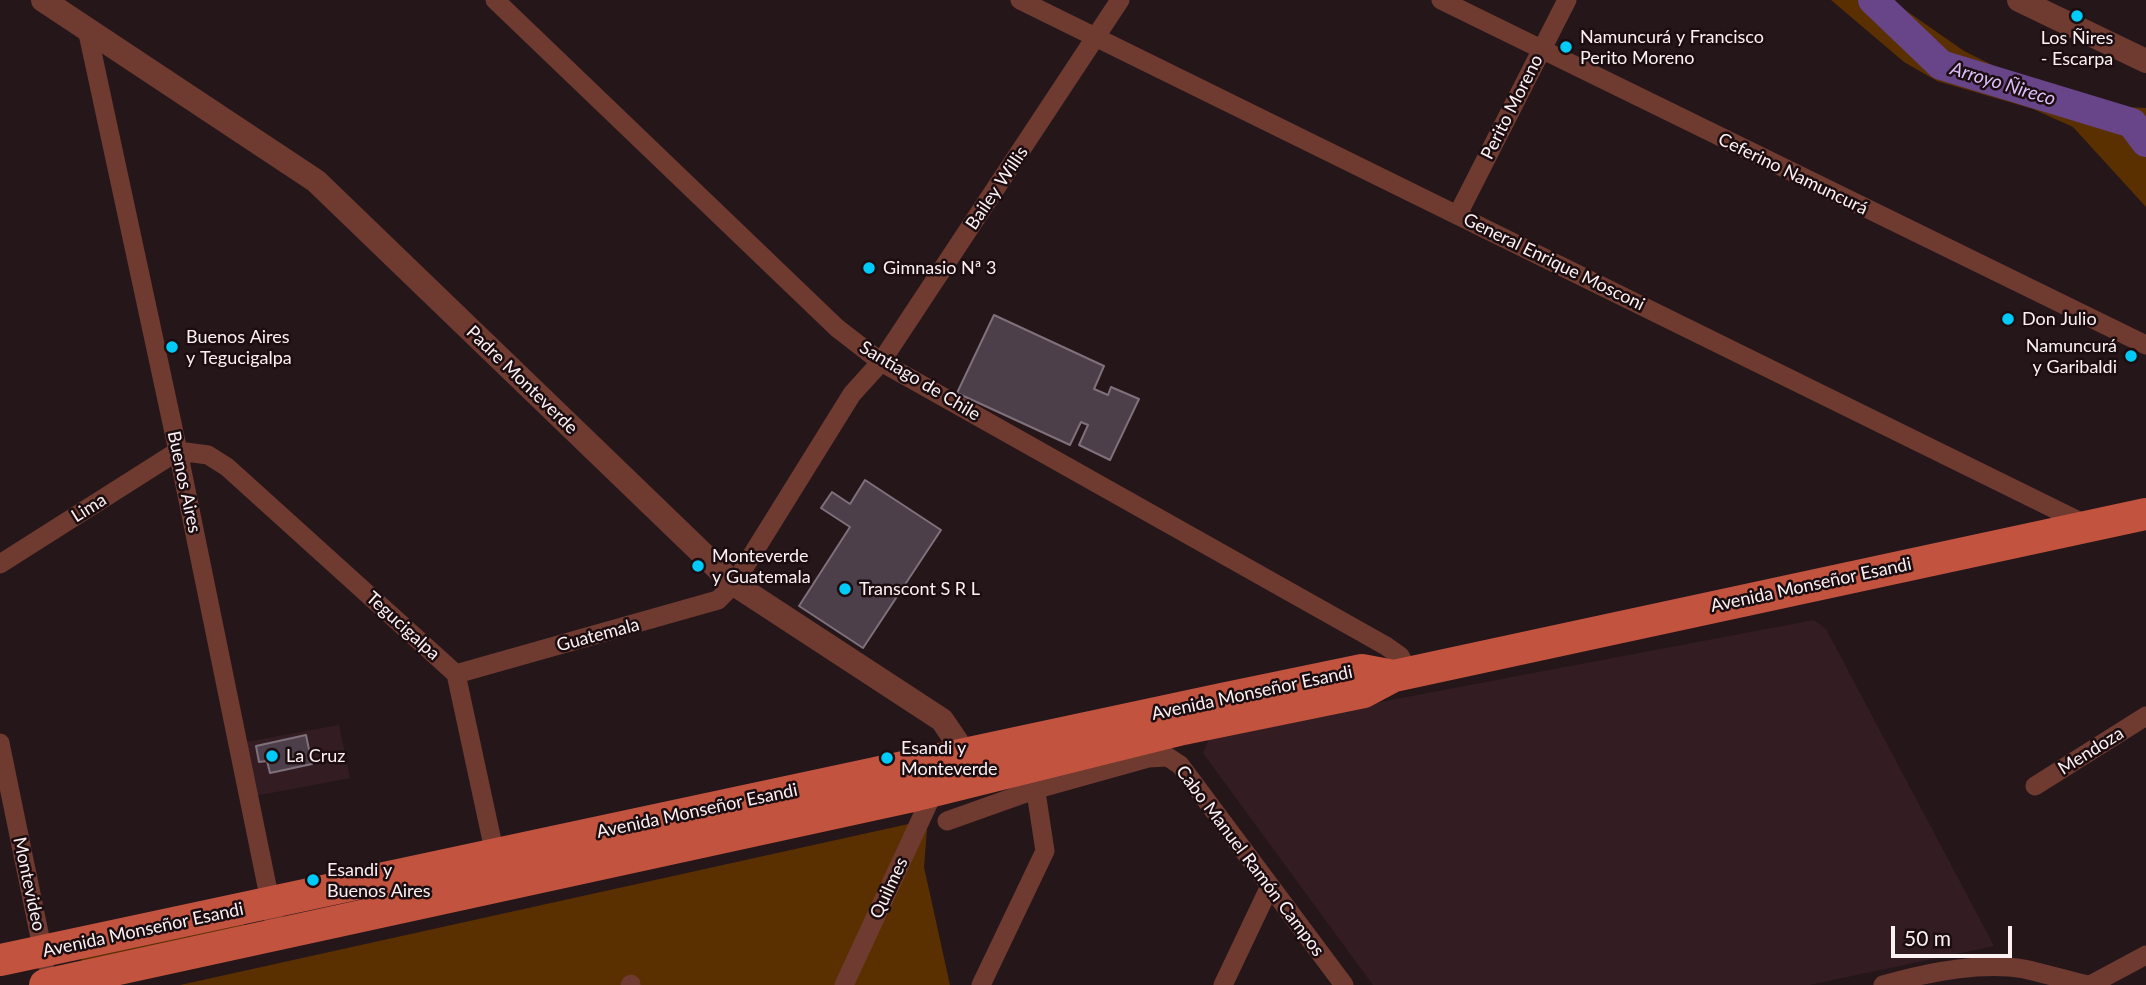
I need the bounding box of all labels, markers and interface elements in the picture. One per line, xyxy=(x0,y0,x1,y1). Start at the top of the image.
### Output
marker: Los Ñires - Escarpa xyxy=(2069,8,2085,24)
place label: Namuncurá y Francisco Perito Moreno xyxy=(1580,26,1764,68)
place label: Los Ñires - Escarpa xyxy=(2041,27,2113,70)
marker: Namuncurá y Francisco Perito Moreno xyxy=(1558,39,1574,55)
street label: Perito Moreno xyxy=(1476,51,1548,163)
water label: Arroyo Ñireco xyxy=(1948,57,2058,111)
street label: Ceferino Namuncurá xyxy=(1715,128,1871,220)
street label: Bailey Willis xyxy=(961,142,1033,234)
street label: General Enrique Mosconi xyxy=(1460,209,1648,315)
place label: Gimnasio Nª 3 xyxy=(883,257,997,279)
marker: Gimnasio Nª 3 xyxy=(861,260,877,276)
place label: Don Julio xyxy=(2022,308,2097,330)
marker: Don Julio xyxy=(2000,311,2016,327)
street label: Padre Monteverde xyxy=(462,321,582,439)
place label: Buenos Aires y Tegucigalpa xyxy=(186,326,292,368)
place label: Namuncurá y Garibaldi xyxy=(2026,335,2117,378)
street label: Santiago de Chile xyxy=(856,336,984,426)
marker: Buenos Aires y Tegucigalpa xyxy=(164,339,180,355)
marker: Namuncurá y Garibaldi xyxy=(2123,348,2139,364)
street label: Buenos Aires xyxy=(163,429,205,535)
street label: Lima xyxy=(67,489,111,527)
place label: Monteverde y Guatemala xyxy=(712,545,811,588)
street label: Avenida Monseñor Esandi xyxy=(1709,553,1913,617)
marker: Monteverde y Guatemala xyxy=(690,558,706,574)
place label: Transcont S R L xyxy=(859,578,980,600)
marker: Transcont S R L xyxy=(837,581,853,597)
street label: Tegucigalpa xyxy=(362,587,444,665)
street label: Guatemala xyxy=(554,614,642,656)
street label: Avenida Monseñor Esandi xyxy=(1150,661,1354,725)
street label: Mendoza xyxy=(2054,722,2128,780)
place label: Esandi y Monteverde xyxy=(901,737,998,780)
place label: La Cruz xyxy=(286,745,345,767)
marker: La Cruz xyxy=(264,748,280,764)
marker: Esandi y Monteverde xyxy=(879,750,895,766)
street label: Cabo Manuel Ramón Campos xyxy=(1171,761,1329,961)
street label: Avenida Monseñor Esandi xyxy=(595,779,799,843)
street label: Montevideo xyxy=(8,835,50,933)
street label: Quilmes xyxy=(865,854,913,922)
place label: Esandi y Buenos Aires xyxy=(327,859,431,902)
marker: Esandi y Buenos Aires xyxy=(305,872,321,888)
street label: Avenida Monseñor Esandi xyxy=(41,898,245,962)
scale bar xyxy=(1894,912,2015,956)
text: 50 m xyxy=(1904,925,1951,950)

